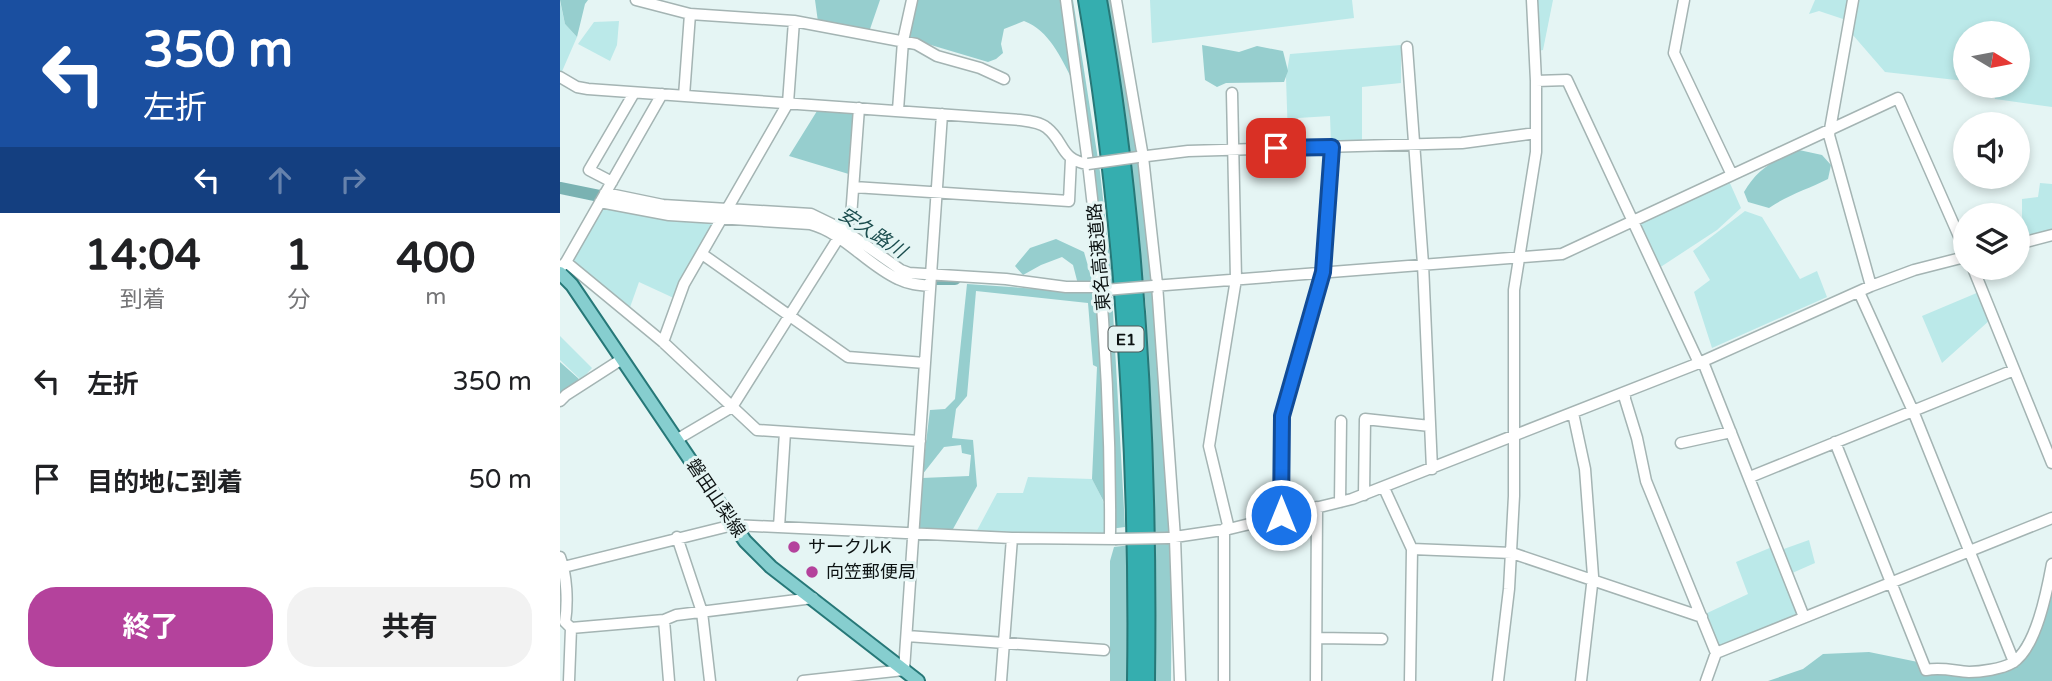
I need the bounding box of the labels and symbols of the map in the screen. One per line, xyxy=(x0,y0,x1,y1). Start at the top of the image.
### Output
north arrow xyxy=(1953,21,2030,98)
pin xyxy=(1246,118,1306,178)
street label: 東名高速道路 xyxy=(1083,202,1115,312)
water label: 安久路川 xyxy=(835,203,912,264)
road number: E1 xyxy=(1108,326,1144,352)
street label: 磐田山梨線 xyxy=(682,455,750,541)
position arrow xyxy=(1244,478,1318,552)
place label: サークルK xyxy=(808,536,892,558)
marker: サークルK xyxy=(786,539,802,555)
place label: 向笠郵便局 xyxy=(826,561,916,583)
marker: 向笠郵便局 xyxy=(804,564,820,580)

